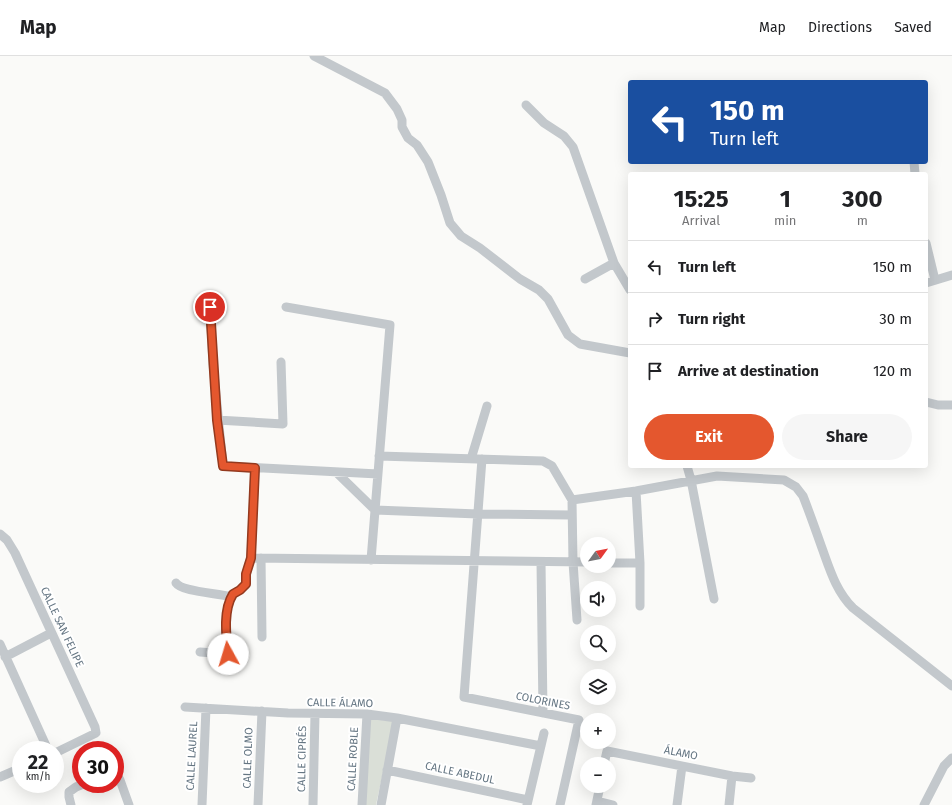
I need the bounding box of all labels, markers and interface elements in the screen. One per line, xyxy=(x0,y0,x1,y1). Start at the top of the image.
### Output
text: Map xyxy=(20,16,57,39)
text: Map xyxy=(759,19,786,36)
text: Directions xyxy=(808,19,872,36)
text: Saved xyxy=(894,19,932,36)
text: 150 m xyxy=(710,94,785,127)
icon: left xyxy=(644,96,696,148)
text: Turn left xyxy=(710,128,779,150)
text: 15:25 xyxy=(673,185,729,213)
text: 1 xyxy=(780,185,791,213)
text: 300 xyxy=(842,185,883,213)
text: Arrival xyxy=(682,213,720,228)
text: min xyxy=(774,213,796,228)
text: m xyxy=(857,213,868,228)
icon: left xyxy=(644,256,666,278)
text: Turn left xyxy=(678,258,736,276)
text: 150 m xyxy=(873,258,912,276)
pin xyxy=(193,290,227,324)
icon: arrive xyxy=(199,296,221,318)
icon: right xyxy=(644,308,666,330)
text: Turn right xyxy=(678,310,745,328)
text: 30 m xyxy=(879,310,912,328)
icon: arrive xyxy=(644,360,666,382)
text: Arrive at destination xyxy=(678,362,819,380)
text: 120 m xyxy=(873,362,912,380)
button: Exit xyxy=(644,414,774,460)
button: Share xyxy=(782,414,912,460)
north arrow xyxy=(580,537,616,573)
map controls xyxy=(580,537,616,793)
button: sound xyxy=(580,581,616,617)
street label: CALLE SAN FELIPE xyxy=(38,585,86,669)
button: search xyxy=(580,625,616,661)
position arrow xyxy=(207,633,249,675)
button: layers xyxy=(580,669,616,705)
street label: COLORINES xyxy=(515,689,571,713)
street label: CALLE ÁLAMO xyxy=(307,695,373,710)
button: + xyxy=(580,713,616,749)
street label: CALLE LAUREL xyxy=(184,721,200,791)
street label: CALLE CIPRÉS xyxy=(294,726,309,792)
street label: CALLE ROBLE xyxy=(345,726,361,792)
street label: CALLE OLMO xyxy=(240,727,256,789)
speed limit sign: 30 xyxy=(72,741,124,793)
street label: ÁLAMO xyxy=(663,742,699,763)
text: 22 xyxy=(28,750,48,774)
button: − xyxy=(580,757,616,793)
street label: CALLE ABEDUL xyxy=(424,759,497,787)
text: km/h xyxy=(26,771,50,783)

